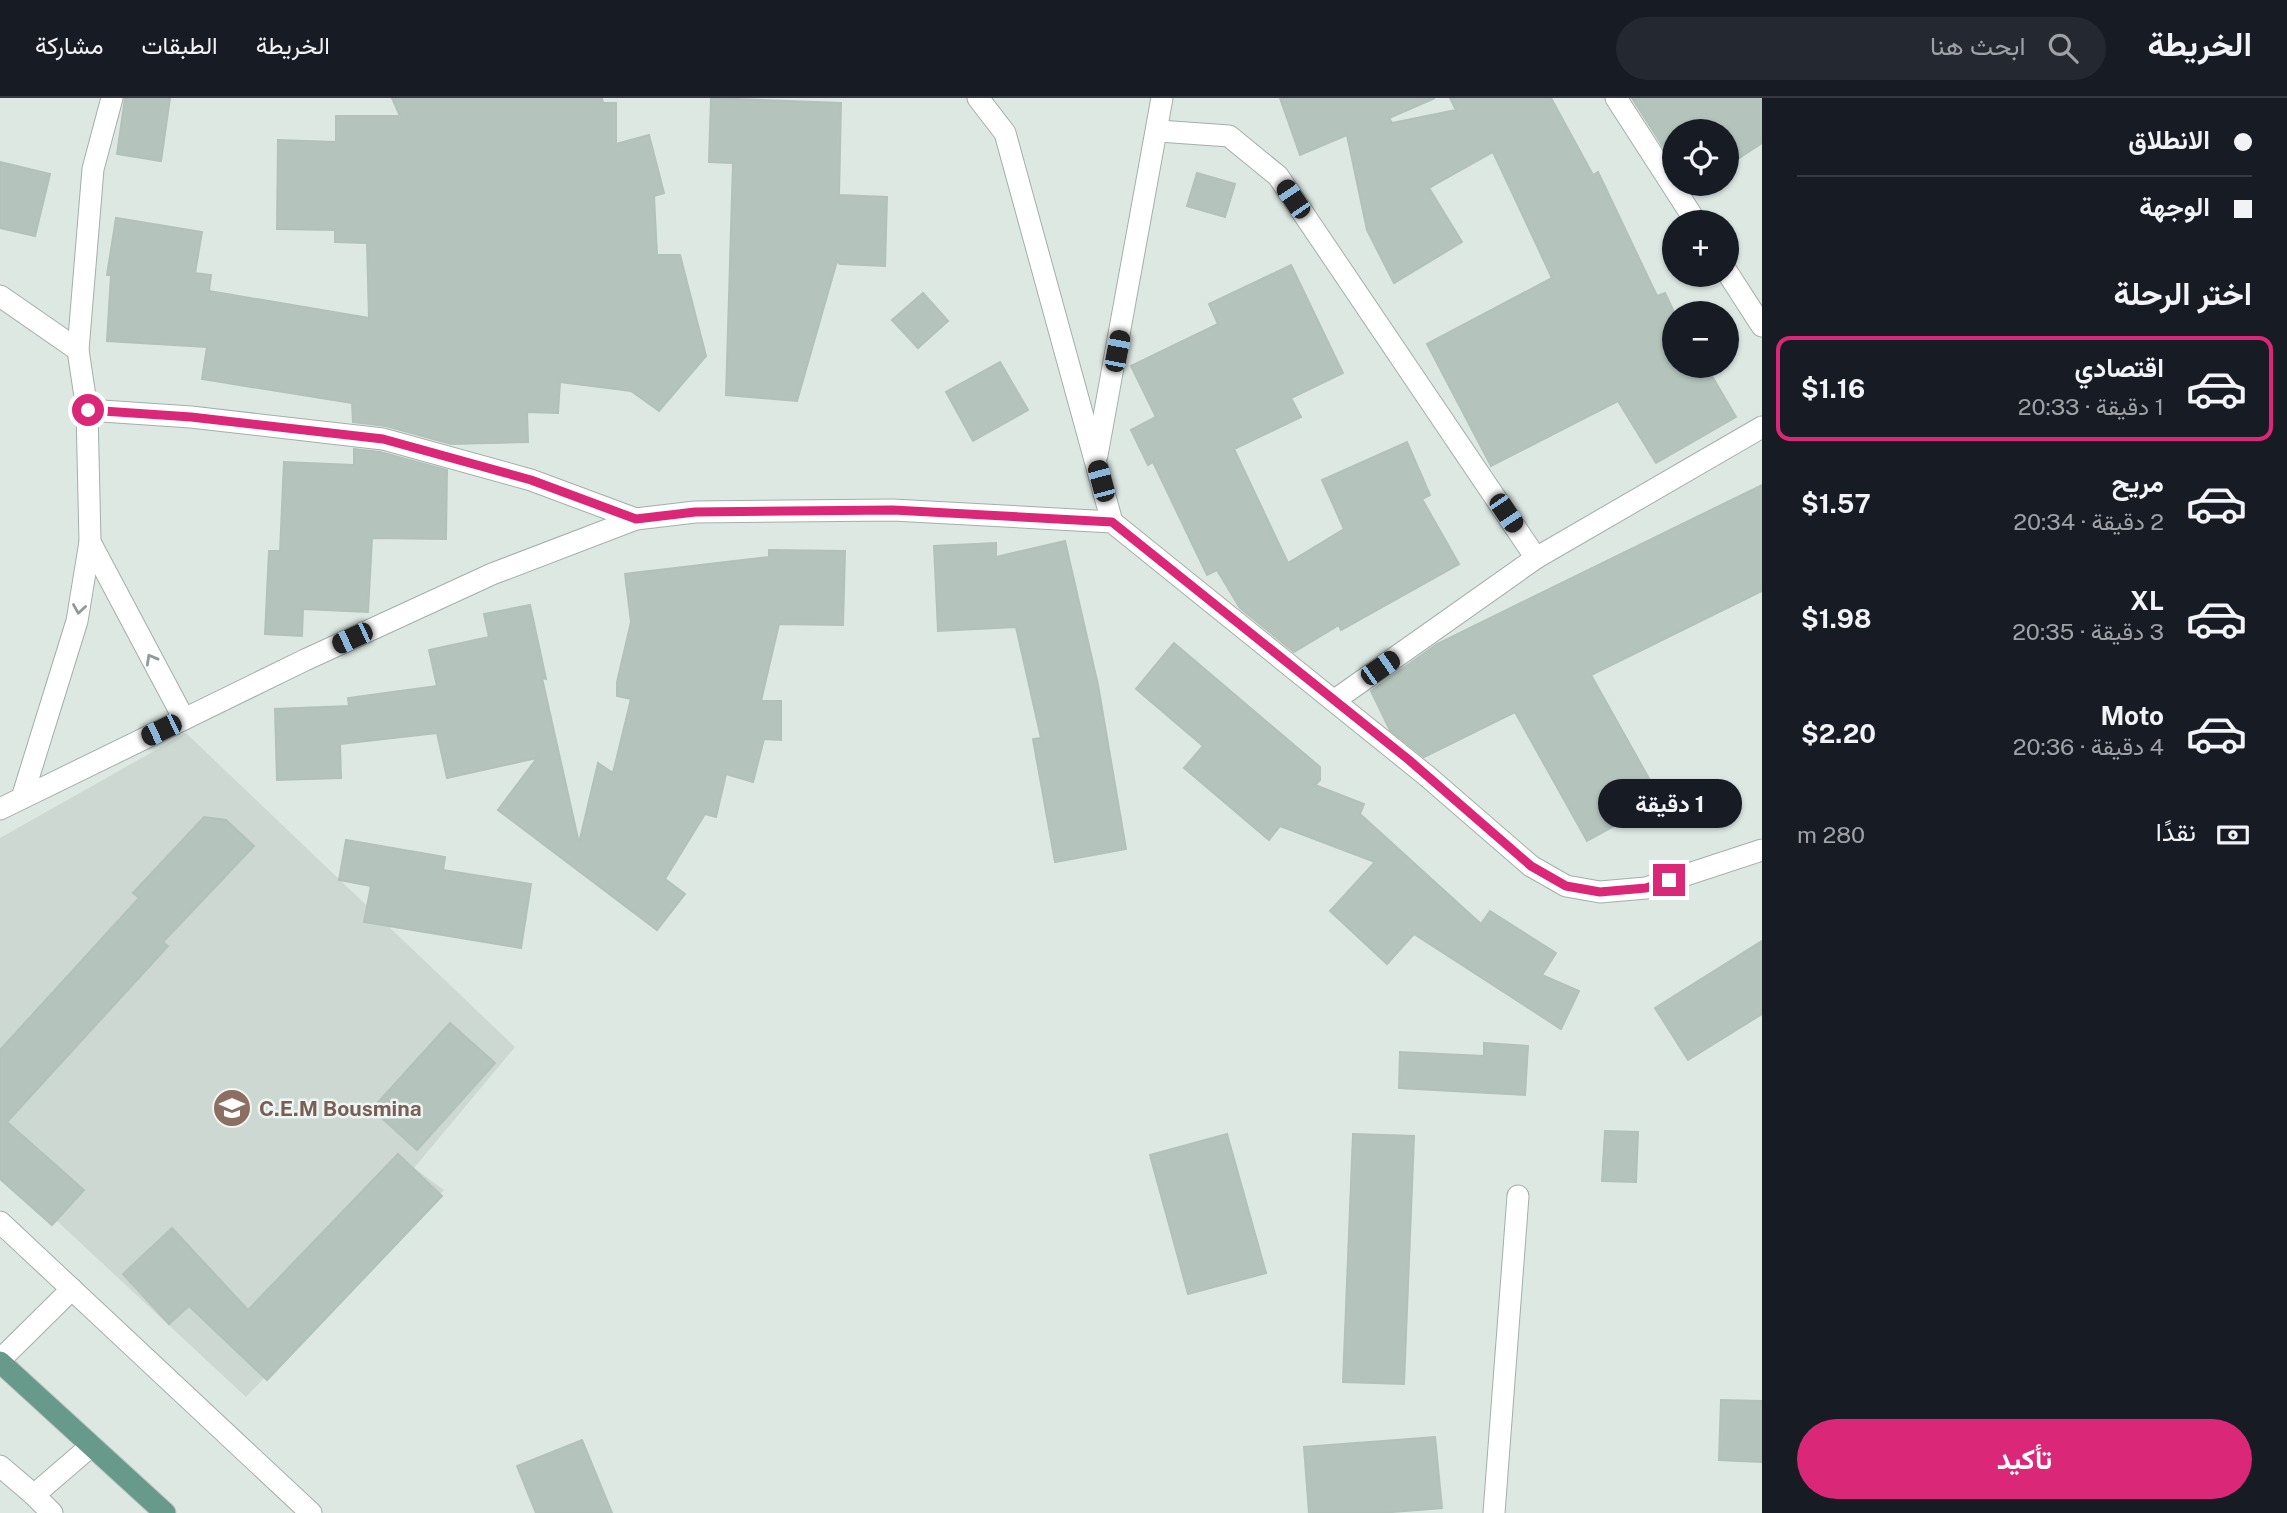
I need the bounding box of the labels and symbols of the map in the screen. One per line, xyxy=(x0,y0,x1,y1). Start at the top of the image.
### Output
car xyxy=(1273,176,1314,222)
car xyxy=(1103,328,1132,374)
route start xyxy=(72,394,104,426)
car xyxy=(1086,458,1117,504)
car xyxy=(1486,490,1527,536)
one-way arrow xyxy=(72,603,87,615)
car xyxy=(329,620,376,656)
car xyxy=(1357,647,1404,689)
one-way arrow xyxy=(146,654,159,666)
car xyxy=(138,711,185,749)
callout: 1 دقيقة xyxy=(1597,778,1741,828)
route end xyxy=(1653,864,1685,896)
school or university icon: C.E.M Bousmina xyxy=(211,1087,253,1129)
place label: C.E.M Bousmina xyxy=(259,1096,422,1121)

